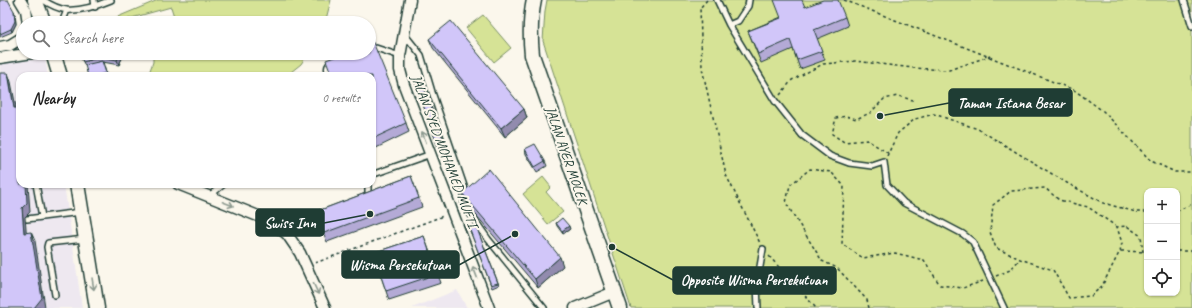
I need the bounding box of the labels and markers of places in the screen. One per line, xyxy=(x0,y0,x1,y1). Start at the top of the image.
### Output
callout: Taman Istana Besar xyxy=(949,89,1072,116)
callout: Swiss Inn xyxy=(256,209,324,236)
callout: Wisma Persekutuan xyxy=(342,251,459,278)
callout: Opposite Wisma Persekutuan xyxy=(673,267,836,294)

